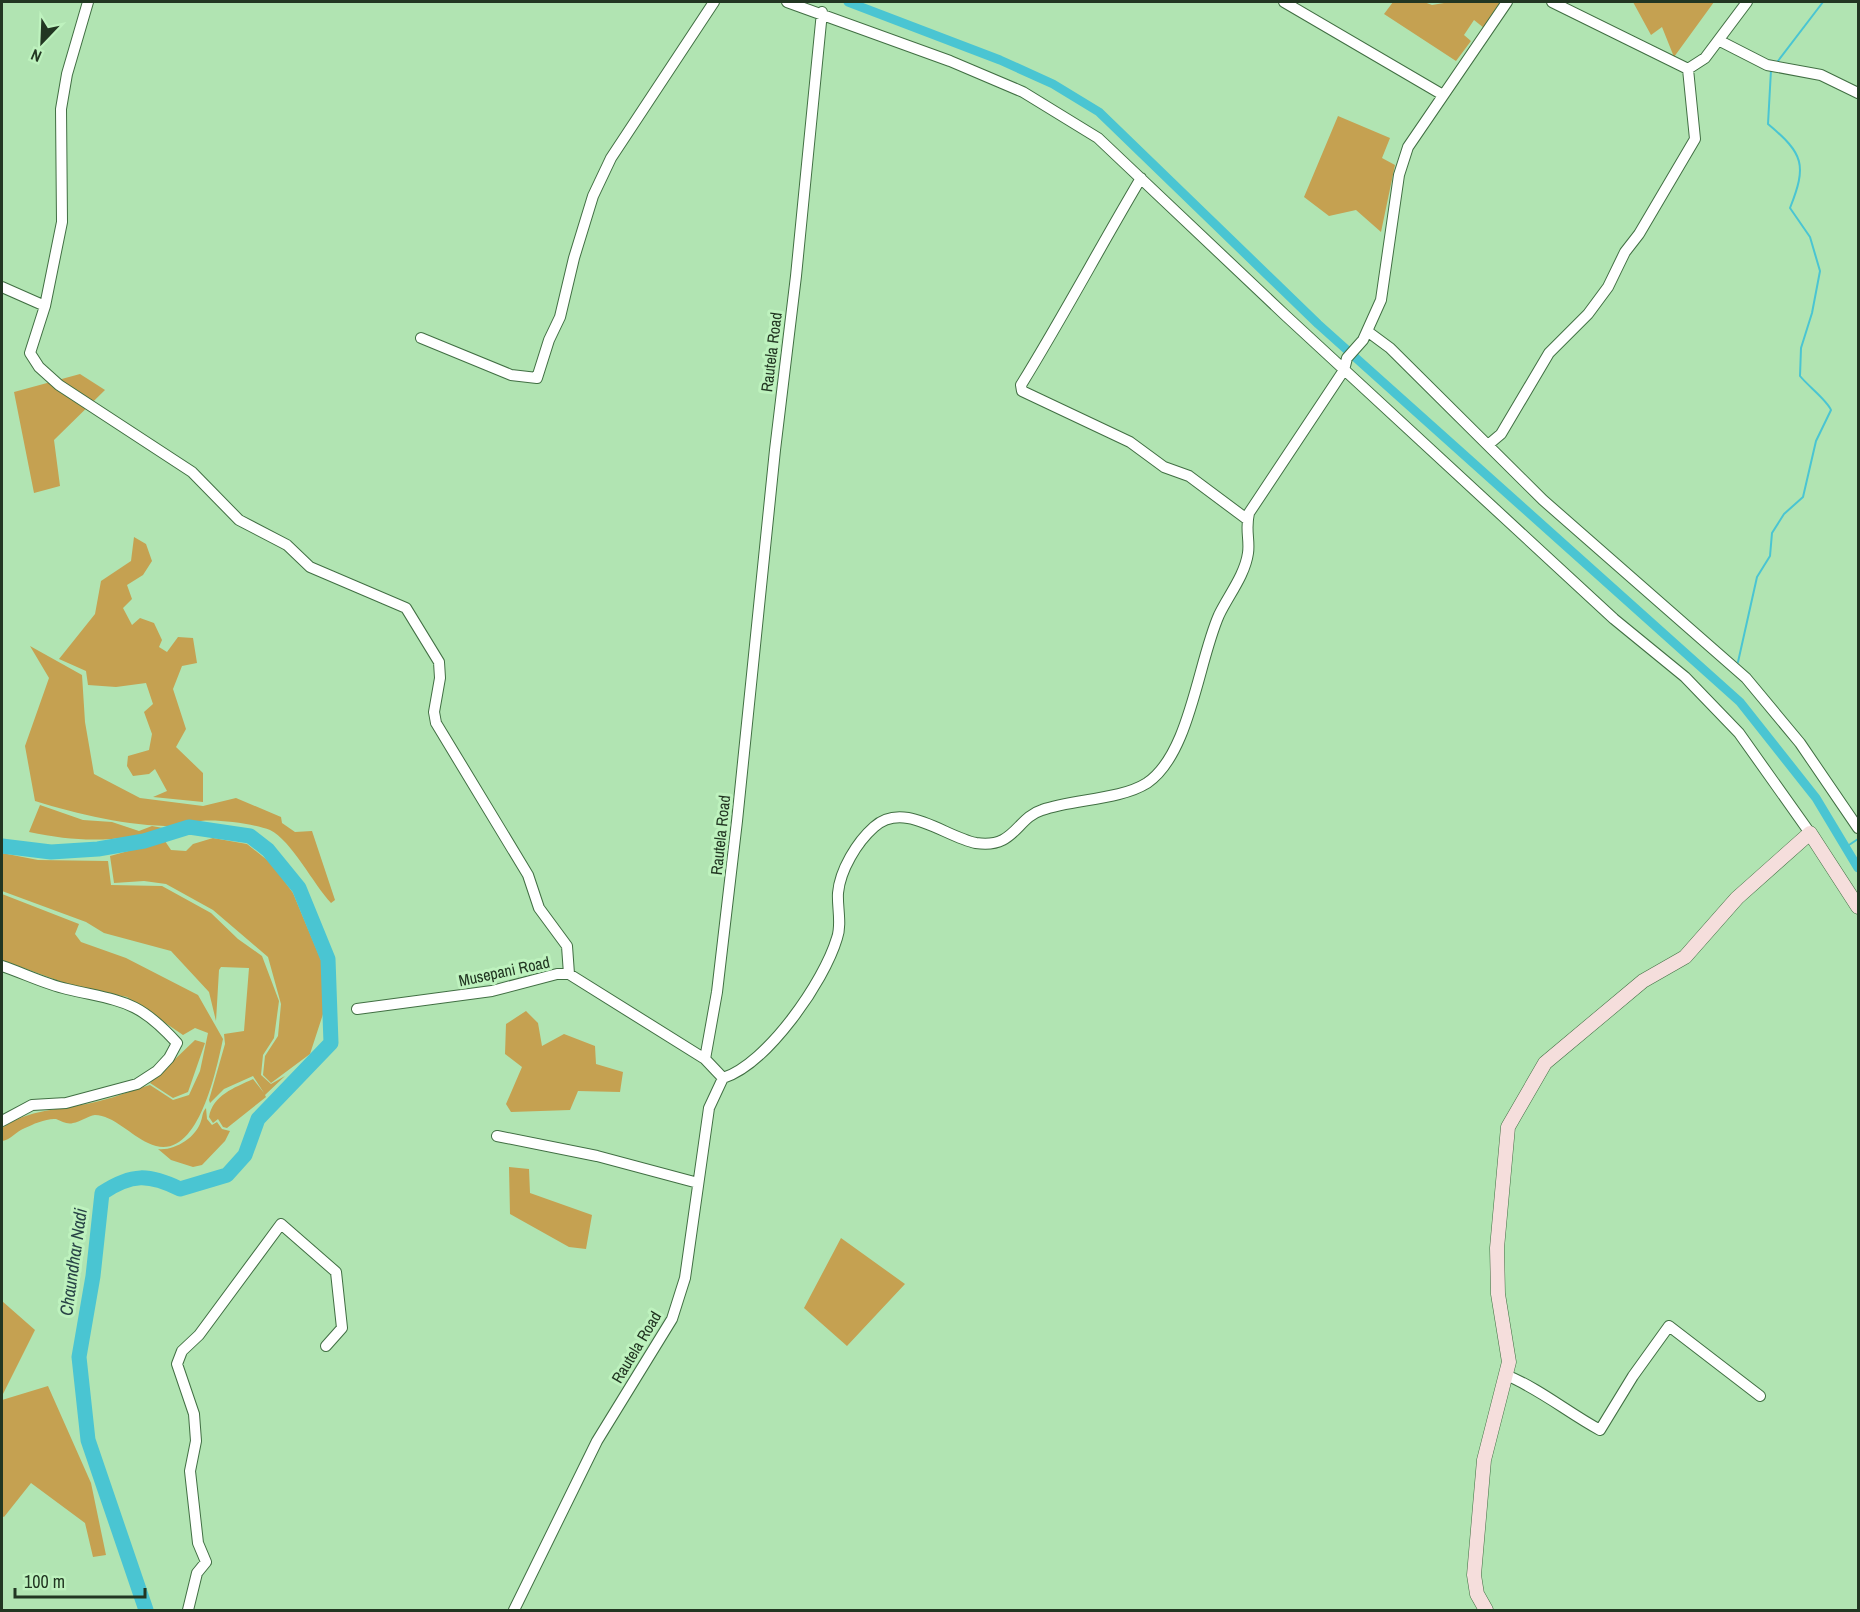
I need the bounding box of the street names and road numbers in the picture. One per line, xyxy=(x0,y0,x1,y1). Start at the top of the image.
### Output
street label: Rautela Road xyxy=(755,311,787,393)
street label: Rautela Road xyxy=(705,794,735,876)
street label: Musepani Road xyxy=(456,951,552,991)
street label: Rautela Road xyxy=(606,1307,666,1387)

